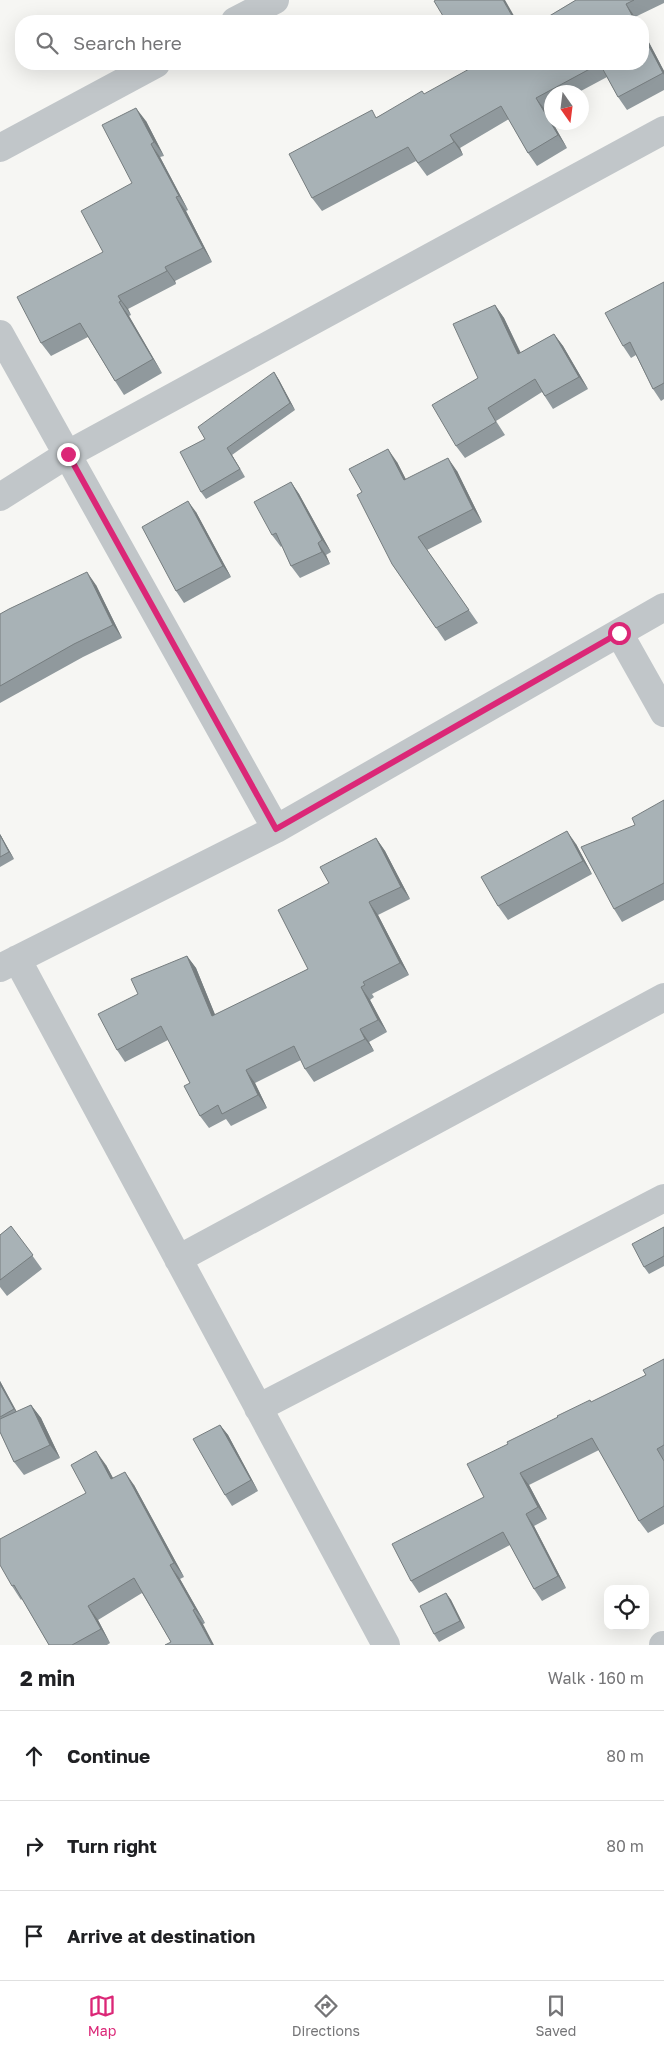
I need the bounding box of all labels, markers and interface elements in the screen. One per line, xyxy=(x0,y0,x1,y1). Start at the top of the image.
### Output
search box xyxy=(15,15,649,70)
icon: search xyxy=(33,29,61,57)
text: Search here xyxy=(73,31,182,54)
north arrow xyxy=(544,85,589,130)
route end xyxy=(57,443,80,466)
route start xyxy=(608,622,631,645)
map controls xyxy=(604,1585,649,1630)
button: locate xyxy=(604,1585,649,1630)
text: 2 min xyxy=(20,1665,75,1691)
text: Walk · 160 m xyxy=(548,1668,644,1688)
icon: ahead xyxy=(20,1742,48,1770)
text: Continue xyxy=(67,1744,150,1767)
text: 80 m xyxy=(606,1746,644,1766)
icon: right xyxy=(20,1832,48,1860)
text: Turn right xyxy=(67,1834,157,1857)
text: 80 m xyxy=(606,1836,644,1856)
icon: arrive xyxy=(20,1922,48,1950)
text: Arrive at destination xyxy=(67,1924,255,1947)
tab: Map xyxy=(88,1992,116,2039)
tab: Directions xyxy=(292,1992,360,2039)
tab: Saved xyxy=(535,1992,576,2039)

